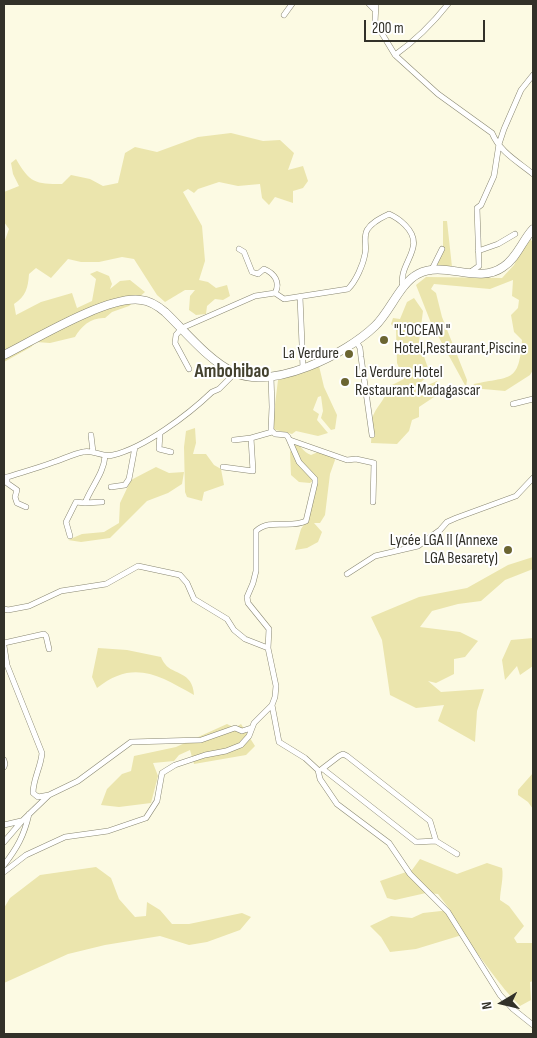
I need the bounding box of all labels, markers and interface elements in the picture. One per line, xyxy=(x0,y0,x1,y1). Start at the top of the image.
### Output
scale bar xyxy=(367,10,488,42)
text: 200 m xyxy=(372,19,404,38)
place label: "L'OCEAN " Hotel,Restaurant,Piscine xyxy=(394,321,527,359)
marker: "L'OCEAN " Hotel,Restaurant,Piscine xyxy=(378,334,390,346)
place label: La Verdure xyxy=(283,344,339,364)
marker: La Verdure xyxy=(343,348,355,360)
district label: Ambohibao xyxy=(194,361,270,383)
place label: La Verdure Hotel Restaurant Madagascar xyxy=(355,363,480,401)
marker: La Verdure Hotel Restaurant Madagascar xyxy=(339,376,351,388)
place label: Lycée LGA II (Annexe LGA Besarety) xyxy=(390,531,498,569)
marker: Lycée LGA II (Annexe LGA Besarety) xyxy=(502,544,514,556)
north arrow xyxy=(477,978,527,1028)
text: N xyxy=(478,1000,496,1010)

